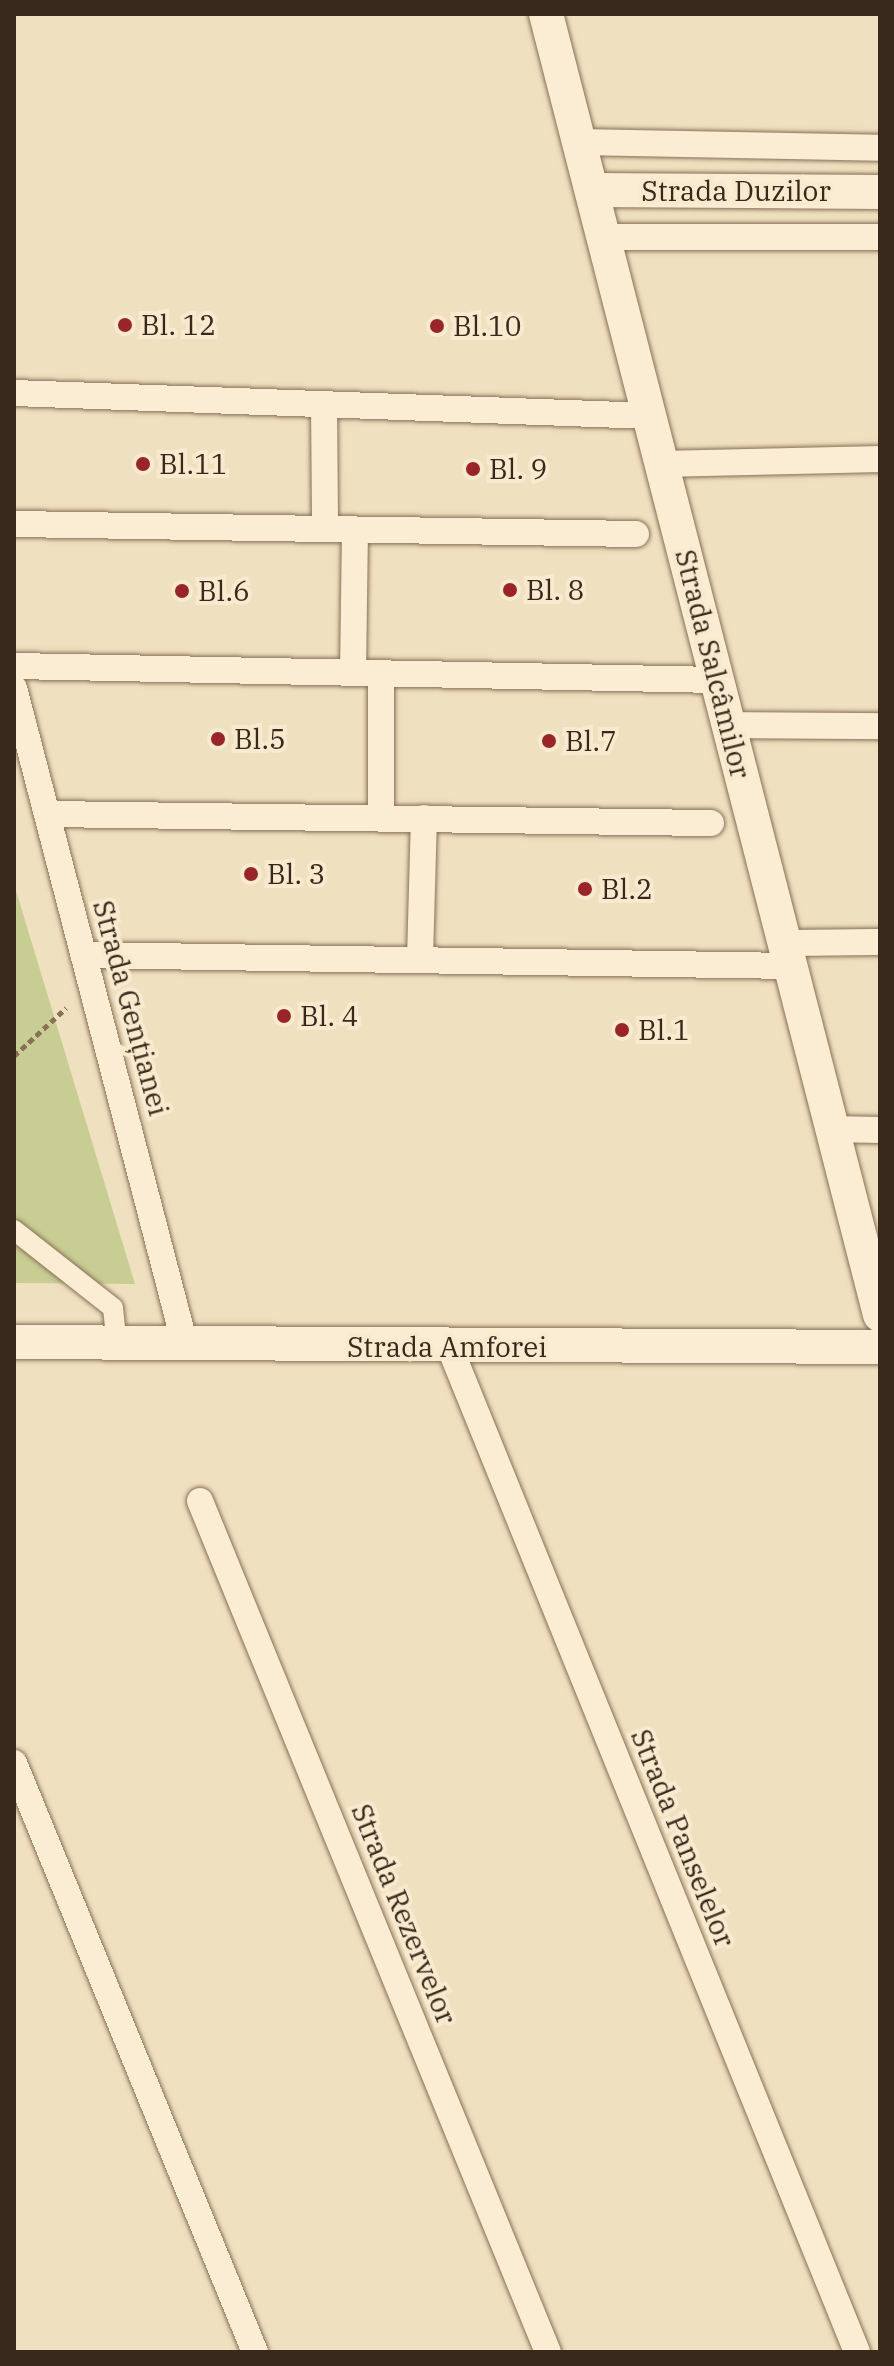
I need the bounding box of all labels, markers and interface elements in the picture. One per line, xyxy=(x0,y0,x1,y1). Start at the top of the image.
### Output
street label: Strada Duzilor xyxy=(641,174,831,208)
place label: Bl. 12 xyxy=(141,308,216,342)
place label: Bl.10 xyxy=(453,309,522,343)
marker: Bl. 12 xyxy=(116,316,134,334)
marker: Bl.10 xyxy=(428,317,446,335)
place label: Bl.11 xyxy=(159,447,228,481)
place label: Bl. 9 xyxy=(489,452,547,486)
marker: Bl.11 xyxy=(134,455,152,473)
marker: Bl. 9 xyxy=(464,460,482,478)
street label: Strada Salcâmilor xyxy=(668,546,758,782)
place label: Bl. 8 xyxy=(526,573,584,607)
place label: Bl.6 xyxy=(198,574,250,608)
marker: Bl. 8 xyxy=(501,581,519,599)
marker: Bl.6 xyxy=(173,582,191,600)
place label: Bl.5 xyxy=(234,722,286,756)
place label: Bl.7 xyxy=(565,724,617,758)
marker: Bl.5 xyxy=(209,730,227,748)
marker: Bl.7 xyxy=(540,732,558,750)
place label: Bl. 3 xyxy=(267,857,325,891)
marker: Bl. 3 xyxy=(242,865,260,883)
place label: Bl.2 xyxy=(601,872,653,906)
marker: Bl.2 xyxy=(576,880,594,898)
street label: Strada Gențianei xyxy=(86,897,176,1119)
place label: Bl. 4 xyxy=(300,999,358,1033)
marker: Bl. 4 xyxy=(275,1007,293,1025)
place label: Bl.1 xyxy=(638,1013,690,1047)
marker: Bl.1 xyxy=(613,1021,631,1039)
street label: Strada Amforei xyxy=(347,1330,547,1364)
street label: Strada Panselelor xyxy=(624,1724,742,1952)
street label: Strada Rezervelor xyxy=(344,1799,464,2029)

